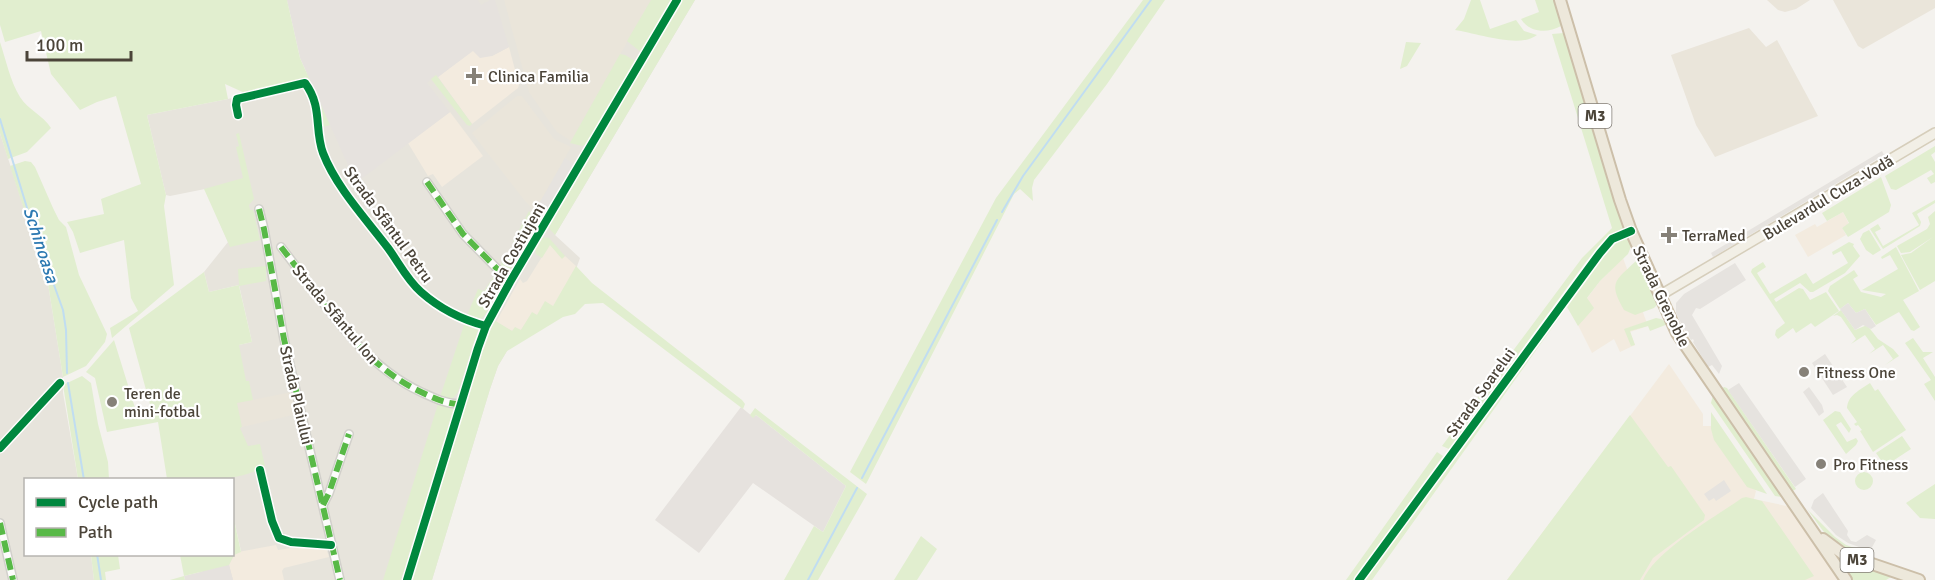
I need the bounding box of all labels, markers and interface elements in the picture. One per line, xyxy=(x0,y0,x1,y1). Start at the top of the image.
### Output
scale bar xyxy=(27,24,130,62)
text: 100 m xyxy=(36,34,83,56)
marker: Clinica Familia xyxy=(465,67,483,85)
place label: Clinica Familia xyxy=(488,67,589,87)
road number: M3 xyxy=(1578,104,1612,128)
street label: Bulevardul Cuza-Vodă xyxy=(1759,151,1898,245)
street label: Strada Sfântul Petru xyxy=(339,162,437,287)
street label: Strada Costiujeni xyxy=(474,200,550,311)
water label: Schinoasa xyxy=(18,204,64,287)
marker: TerraMed xyxy=(1660,226,1678,244)
place label: TerraMed xyxy=(1682,226,1746,246)
street label: Strada Grenoble xyxy=(1628,242,1694,350)
street label: Strada Sfântul Ion xyxy=(288,261,383,368)
street label: Strada Plaiului xyxy=(275,344,317,447)
street label: Strada Soarelui xyxy=(1442,344,1520,441)
place label: Fitness One xyxy=(1816,363,1896,383)
marker: Fitness One xyxy=(1797,365,1811,379)
place label: Teren de mini-fotbal xyxy=(124,384,200,422)
marker: Teren de mini-fotbal xyxy=(105,395,119,409)
place label: Pro Fitness xyxy=(1833,455,1908,475)
marker: Pro Fitness xyxy=(1814,457,1828,471)
legend xyxy=(24,478,234,556)
text: Cycle path xyxy=(78,491,158,513)
text: Path xyxy=(78,521,113,543)
road number: M3 xyxy=(1840,548,1874,572)

